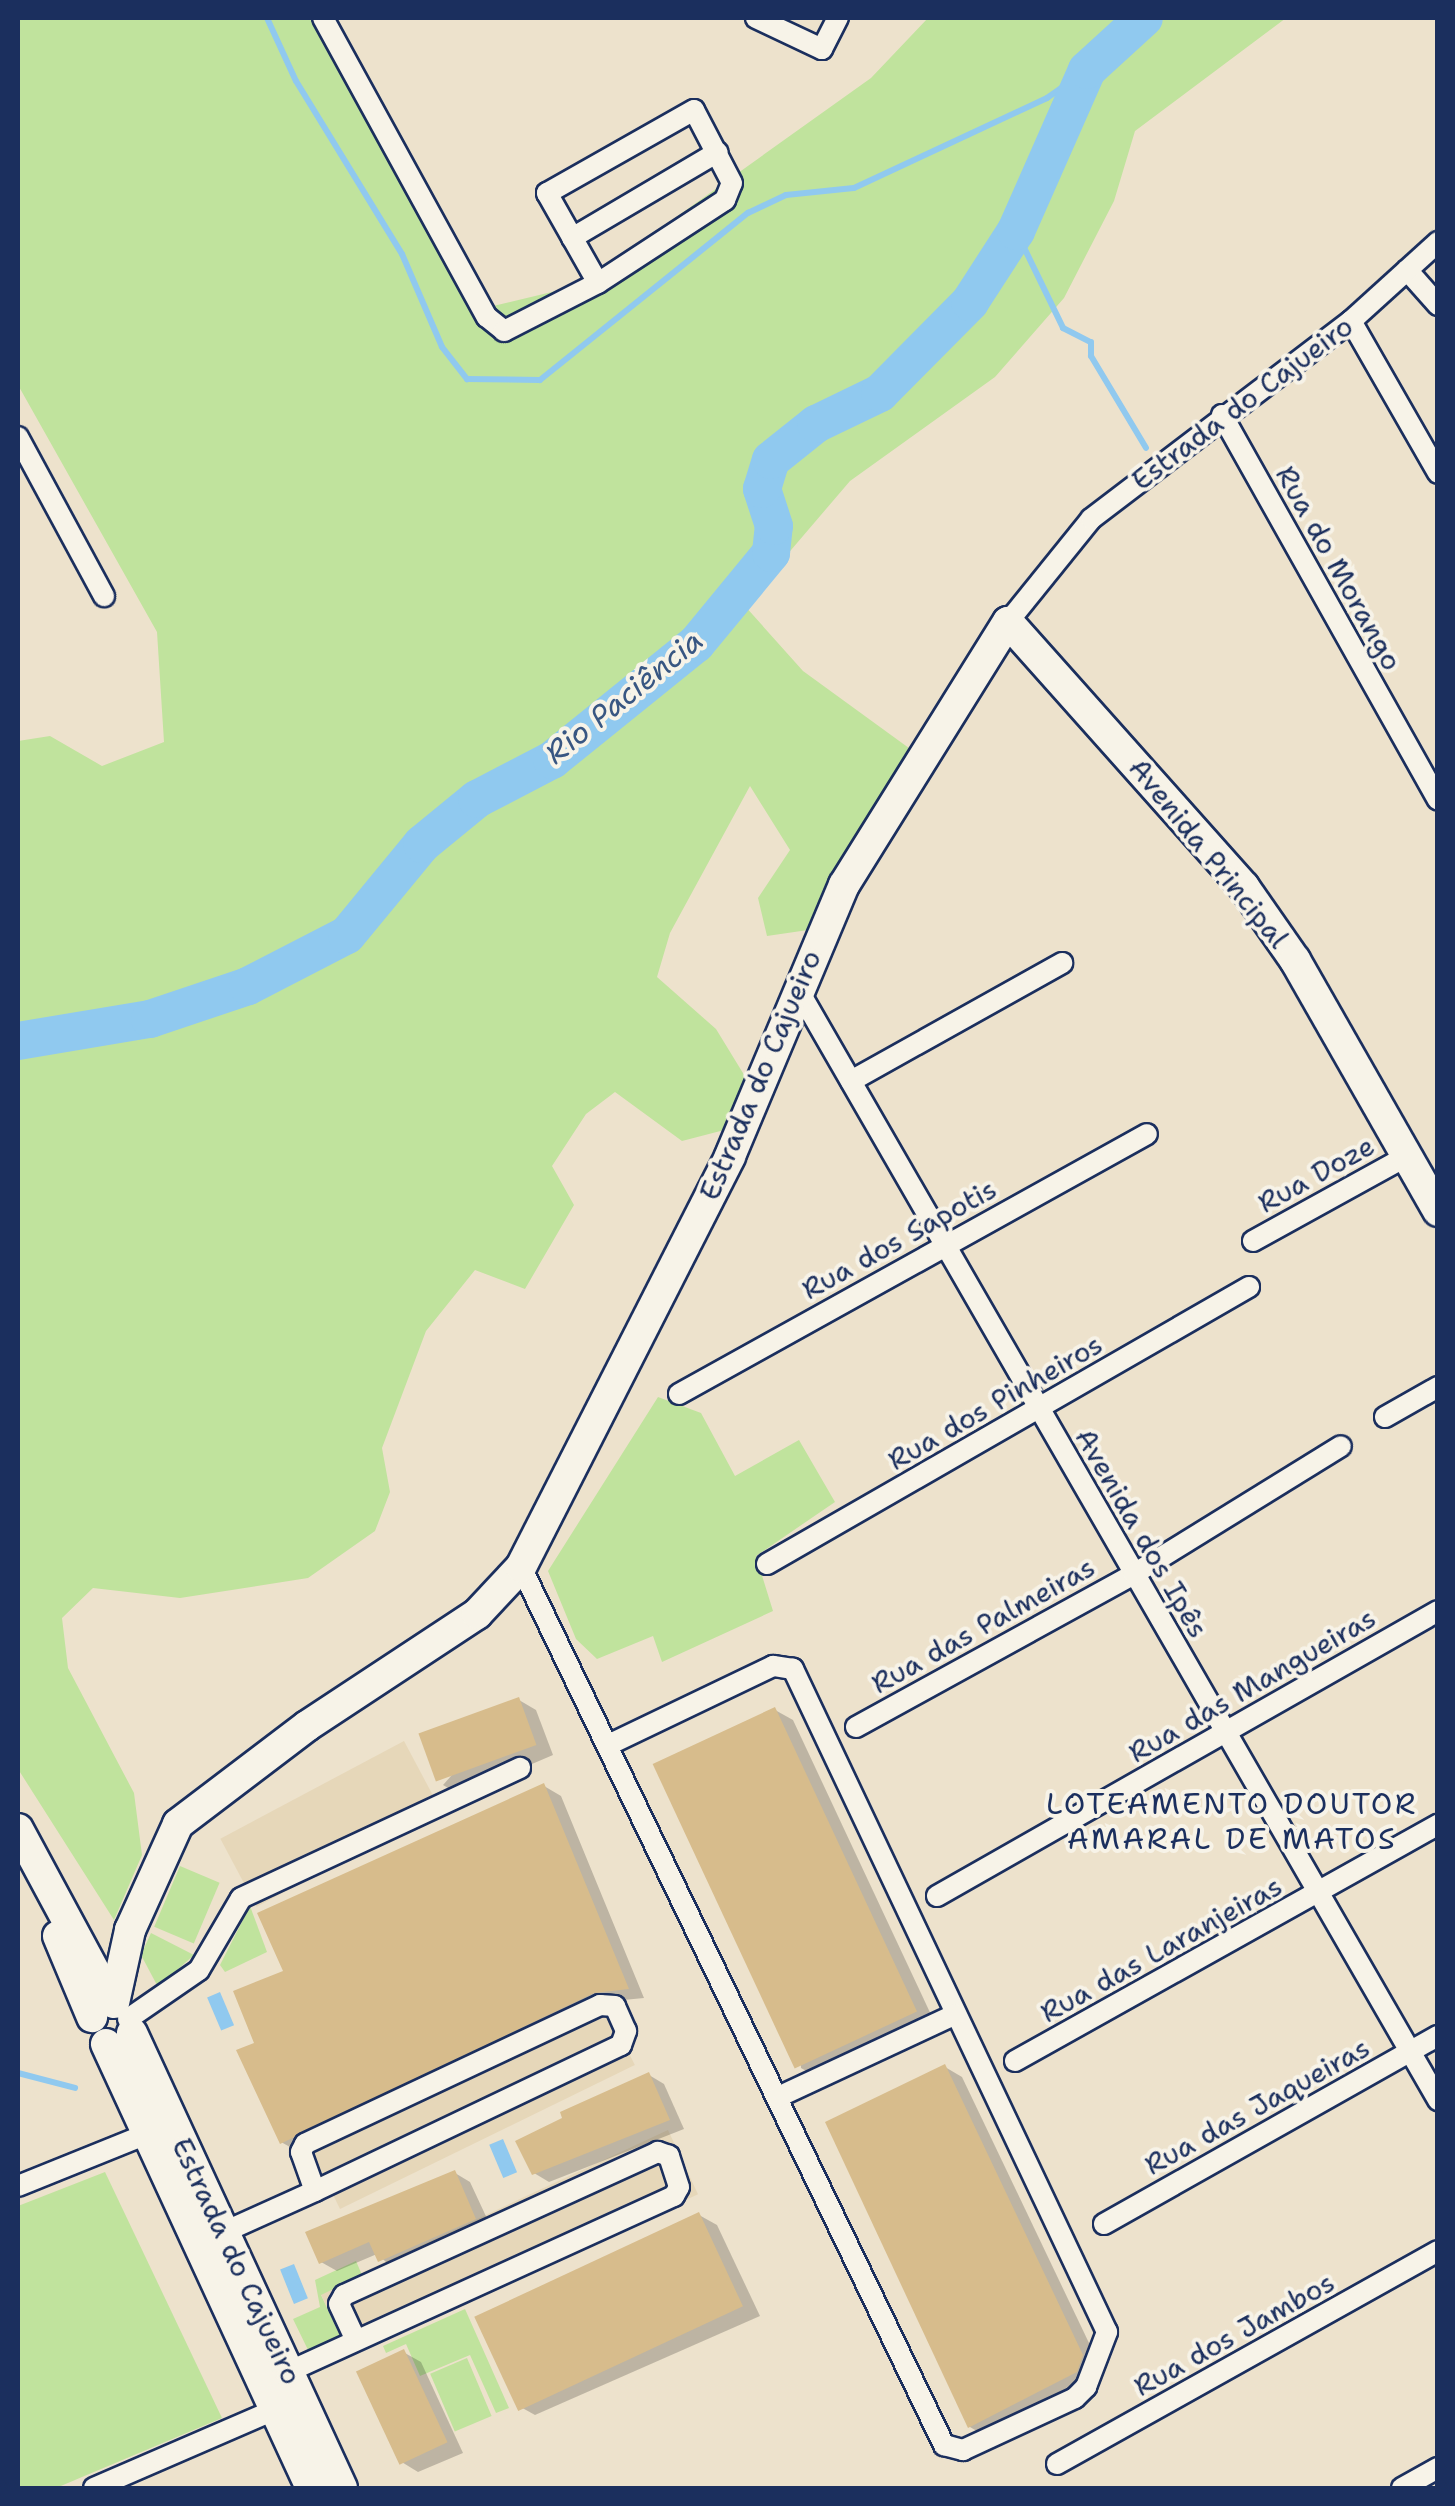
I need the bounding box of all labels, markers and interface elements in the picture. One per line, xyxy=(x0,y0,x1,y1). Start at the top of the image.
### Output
street label: Estrada do Cajueiro xyxy=(1125,309,1359,497)
street label: Rua do Morango xyxy=(1269,460,1409,676)
water label: Rio Paciência xyxy=(538,622,710,772)
street label: Avenida Principal xyxy=(1122,751,1296,955)
street label: Estrada do Cajueiro xyxy=(692,945,828,1205)
street label: Rua Doze xyxy=(1252,1128,1380,1220)
street label: Rua dos Sapotis xyxy=(796,1172,1002,1306)
street label: Rua dos Pinheiros xyxy=(882,1327,1108,1477)
street label: Avenida dos Ipês xyxy=(1068,1422,1216,1644)
street label: Rua das Palmeiras xyxy=(865,1550,1101,1700)
street label: Rua das Mangueiras xyxy=(1122,1601,1382,1769)
district label: LOTEAMENTO DOUTOR AMARAL DE MATOS xyxy=(1046,1786,1418,1856)
street label: Rua das Laranjeiras xyxy=(1034,1869,1288,2029)
street label: Rua das Jaqueiras xyxy=(1139,2030,1375,2182)
street label: Estrada do Cajueiro xyxy=(165,2132,309,2390)
street label: Rua dos Jambos xyxy=(1128,2265,1340,2403)

